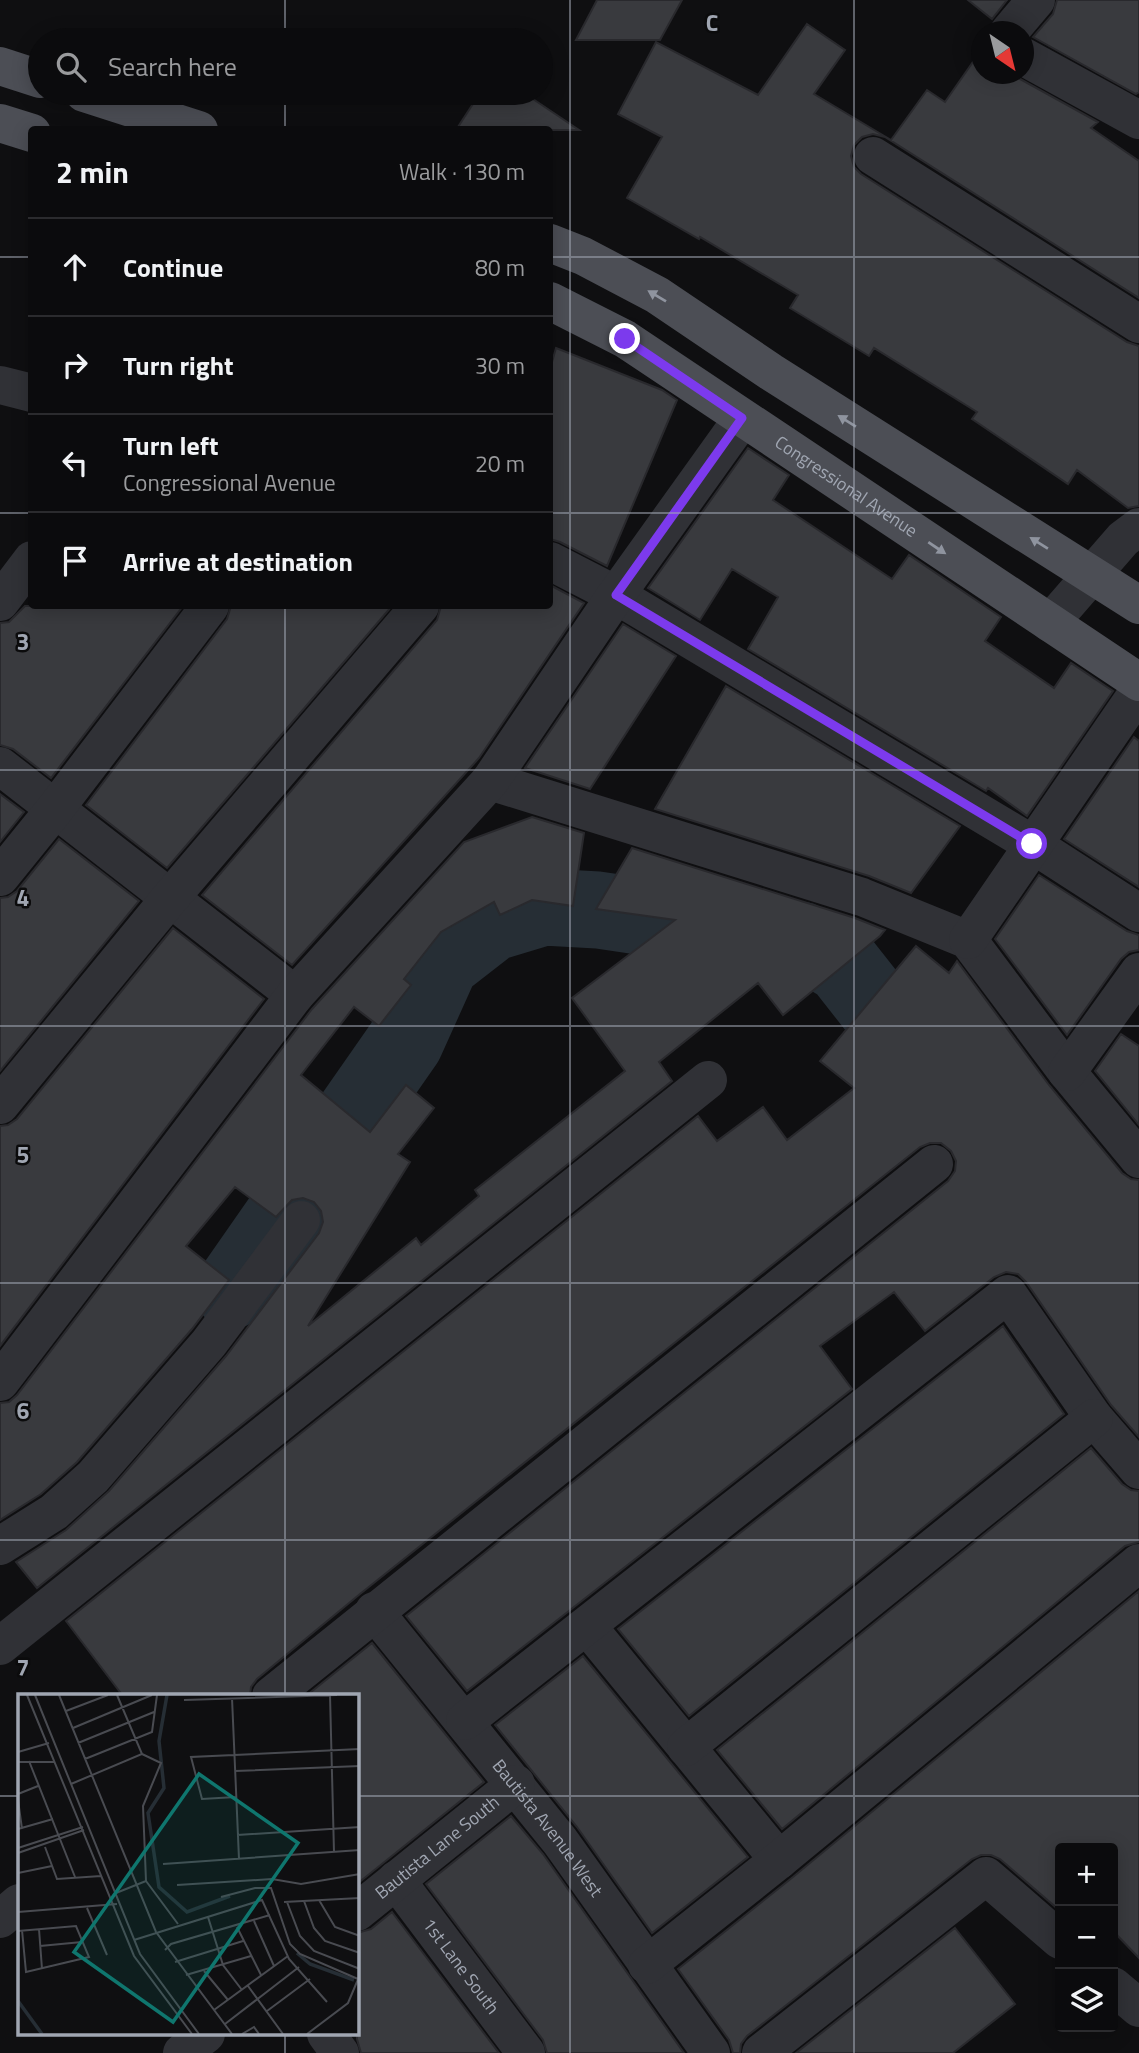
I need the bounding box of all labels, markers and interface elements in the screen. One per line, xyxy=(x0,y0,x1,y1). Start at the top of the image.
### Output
text: C xyxy=(706,5,718,40)
north arrow xyxy=(971,21,1034,84)
search box xyxy=(28,28,553,105)
text: Search here xyxy=(108,47,237,86)
icon: search xyxy=(52,48,90,86)
text: 2 min xyxy=(56,149,129,195)
text: Walk · 130 m xyxy=(399,154,525,189)
icon: ahead xyxy=(56,248,94,286)
text: Continue xyxy=(123,248,223,287)
text: 80 m xyxy=(475,250,525,285)
one-way arrow xyxy=(648,290,667,302)
route end xyxy=(609,323,640,354)
icon: right xyxy=(56,346,94,384)
text: Turn right xyxy=(123,346,234,385)
text: 30 m xyxy=(475,348,525,383)
one-way arrow xyxy=(838,415,857,428)
text: Turn left xyxy=(123,426,218,465)
street label: Congressional Avenue xyxy=(770,429,923,544)
icon: left xyxy=(56,444,94,482)
text: 20 m xyxy=(475,446,525,481)
text: Congressional Avenue xyxy=(123,465,336,500)
one-way arrow xyxy=(1030,537,1049,550)
one-way arrow xyxy=(928,541,947,554)
icon: arrive xyxy=(56,542,94,580)
text: Arrive at destination xyxy=(123,542,353,581)
text: 3 xyxy=(17,624,29,659)
route start xyxy=(1016,828,1047,859)
text: 4 xyxy=(17,880,29,915)
text: 5 xyxy=(17,1137,29,1172)
text: 6 xyxy=(17,1393,30,1428)
text: 7 xyxy=(17,1650,29,1685)
inset map xyxy=(18,1694,359,2036)
street label: Bautista Avenue West xyxy=(486,1753,610,1903)
street label: Bautista Lane South xyxy=(369,1789,505,1905)
map controls xyxy=(1055,1843,1118,2032)
button: + xyxy=(1055,1843,1118,1906)
button: − xyxy=(1055,1906,1118,1969)
street label: 1st Lane South xyxy=(416,1912,506,2020)
button: layers xyxy=(1055,1969,1118,2032)

